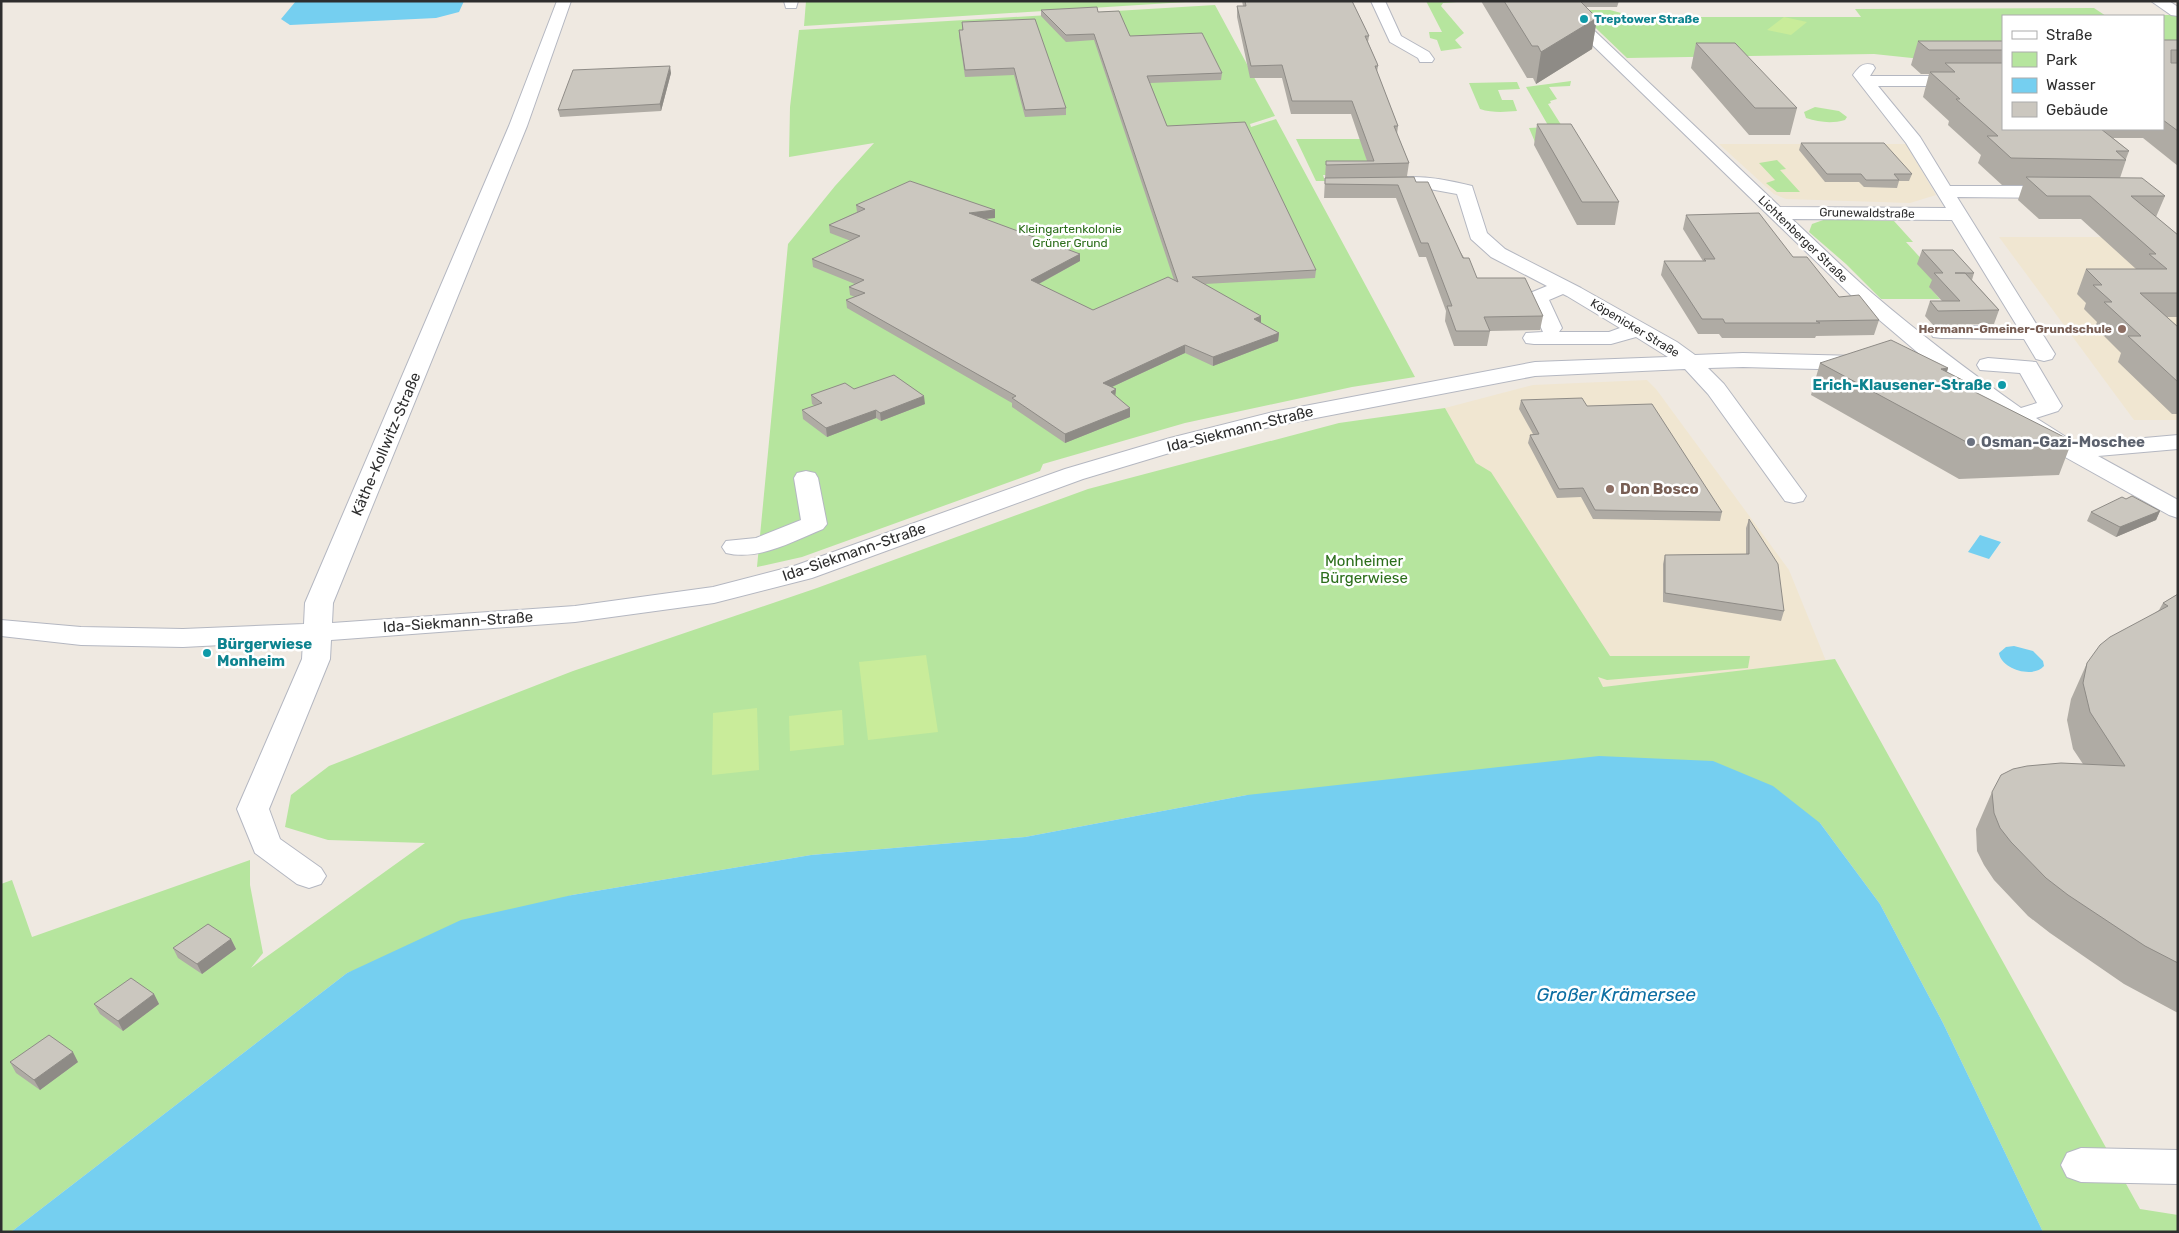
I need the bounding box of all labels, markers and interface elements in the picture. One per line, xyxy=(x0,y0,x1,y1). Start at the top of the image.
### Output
place label: Treptower Straße xyxy=(1594,12,1699,26)
marker: Treptower Straße xyxy=(1578,13,1590,25)
legend xyxy=(2002,15,2164,130)
text: Straße xyxy=(2046,26,2092,44)
text: Park xyxy=(2046,51,2077,69)
text: Wasser xyxy=(2046,76,2096,94)
text: Gebäude xyxy=(2046,101,2108,119)
street label: Lichtenberger Straße xyxy=(1755,193,1851,285)
street label: Grunewaldstraße xyxy=(1819,205,1915,221)
park label: Kleingartenkolonie Grüner Grund xyxy=(1018,222,1122,250)
street label: Köpenicker Straße xyxy=(1588,296,1682,360)
place label: Hermann-Gmeiner-Grundschule xyxy=(1918,322,2112,336)
marker: Hermann-Gmeiner-Grundschule xyxy=(2116,323,2128,335)
street label: Käthe-Kollwitz-Straße xyxy=(348,370,424,518)
place label: Erich-Klausener-Straße xyxy=(1813,376,1992,394)
marker: Erich-Klausener-Straße xyxy=(1996,379,2008,391)
street label: Ida-Siekmann-Straße xyxy=(1165,402,1315,456)
place label: Osman-Gazi-Moschee xyxy=(1981,433,2145,451)
marker: Osman-Gazi-Moschee xyxy=(1965,436,1977,448)
place label: Don Bosco xyxy=(1620,480,1699,498)
marker: Don Bosco xyxy=(1604,483,1616,495)
street label: Ida-Siekmann-Straße xyxy=(780,519,928,585)
park label: Monheimer Bürgerwiese xyxy=(1320,552,1408,587)
street label: Ida-Siekmann-Straße xyxy=(382,608,534,636)
place label: Bürgerwiese Monheim xyxy=(217,635,312,670)
marker: Bürgerwiese Monheim xyxy=(201,647,213,659)
water label: Großer Krämersee xyxy=(1536,983,1696,1006)

